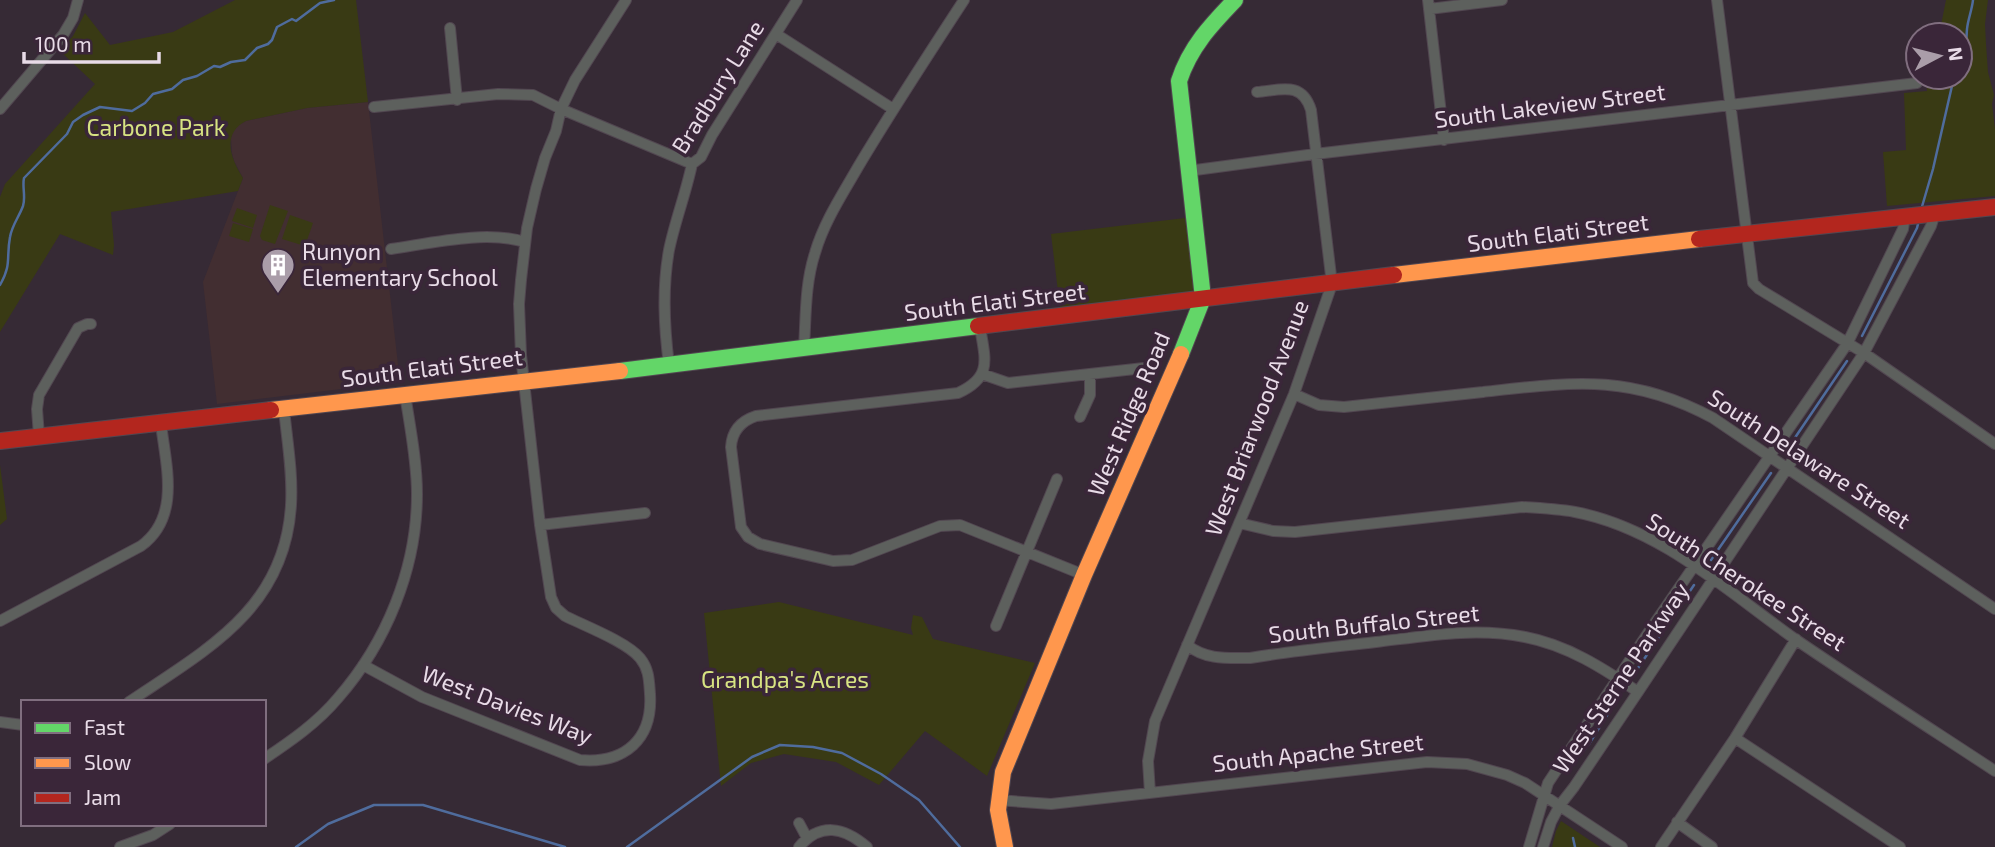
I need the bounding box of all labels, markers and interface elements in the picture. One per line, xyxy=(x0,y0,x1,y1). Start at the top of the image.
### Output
street label: Bradbury Lane xyxy=(665,15,769,158)
scale bar xyxy=(24,21,159,65)
north arrow xyxy=(1904,21,1974,91)
text: 100 m xyxy=(35,31,92,56)
text: N xyxy=(1944,46,1969,62)
street label: South Lakeview Street xyxy=(1433,77,1667,133)
park label: Carbone Park xyxy=(86,113,226,141)
street label: South Elati Street xyxy=(1466,207,1650,257)
place label: Runyon Elementary School xyxy=(302,237,498,291)
building icon: Runyon Elementary School xyxy=(259,246,297,295)
street label: South Elati Street xyxy=(903,276,1087,326)
street label: West Briarwood Avenue xyxy=(1198,296,1314,539)
street label: West Ridge Road xyxy=(1081,327,1175,500)
street label: South Elati Street xyxy=(340,342,524,392)
street label: South Delaware Street xyxy=(1703,382,1916,534)
street label: South Cherokee Street xyxy=(1642,506,1852,656)
street label: West Sterne Parkway xyxy=(1546,577,1694,778)
street label: South Buffalo Street xyxy=(1267,598,1481,648)
street label: West Davies Way xyxy=(418,659,597,749)
park label: Grandpa's Acres xyxy=(701,665,869,693)
legend xyxy=(21,700,266,826)
text: Fast xyxy=(84,714,125,739)
street label: South Apache Street xyxy=(1211,727,1425,777)
text: Slow xyxy=(84,749,131,774)
text: Jam xyxy=(84,784,121,809)

